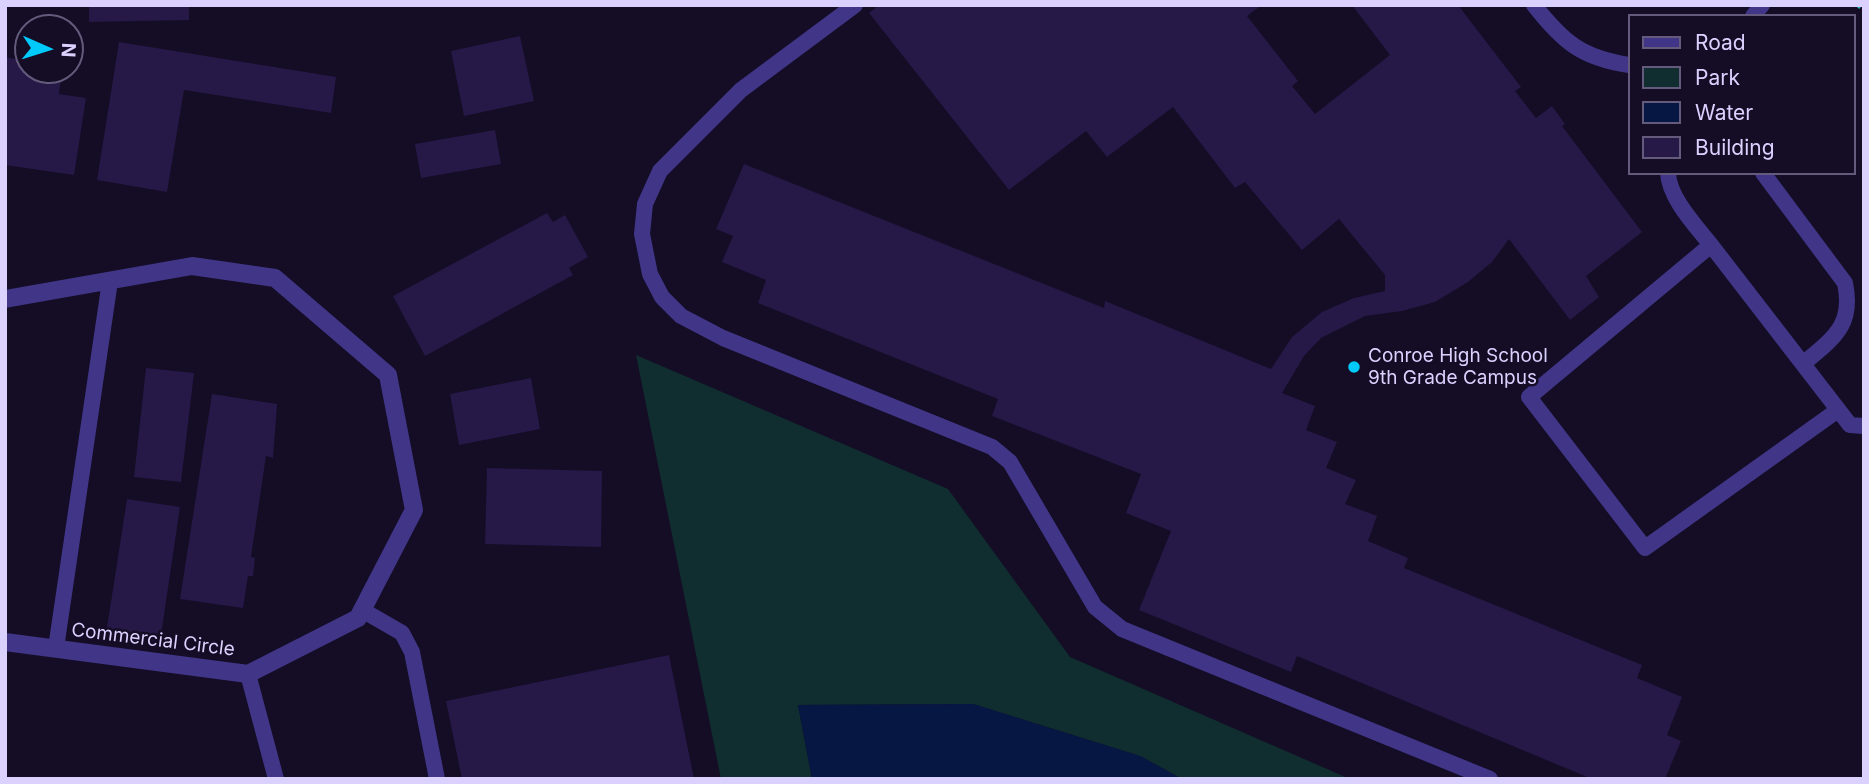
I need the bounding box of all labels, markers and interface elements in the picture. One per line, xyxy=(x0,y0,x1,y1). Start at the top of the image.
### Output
north arrow xyxy=(14,14,84,84)
legend xyxy=(1628,14,1855,175)
text: Road xyxy=(1695,30,1746,55)
text: N xyxy=(57,42,80,58)
text: Park xyxy=(1695,65,1740,90)
text: Water xyxy=(1695,100,1753,125)
text: Building xyxy=(1695,135,1775,160)
place label: Conroe High School 9th Grade Campus xyxy=(1368,345,1548,389)
marker: Conroe High School 9th Grade Campus xyxy=(1346,359,1362,375)
street label: Commercial Circle xyxy=(70,619,236,661)

